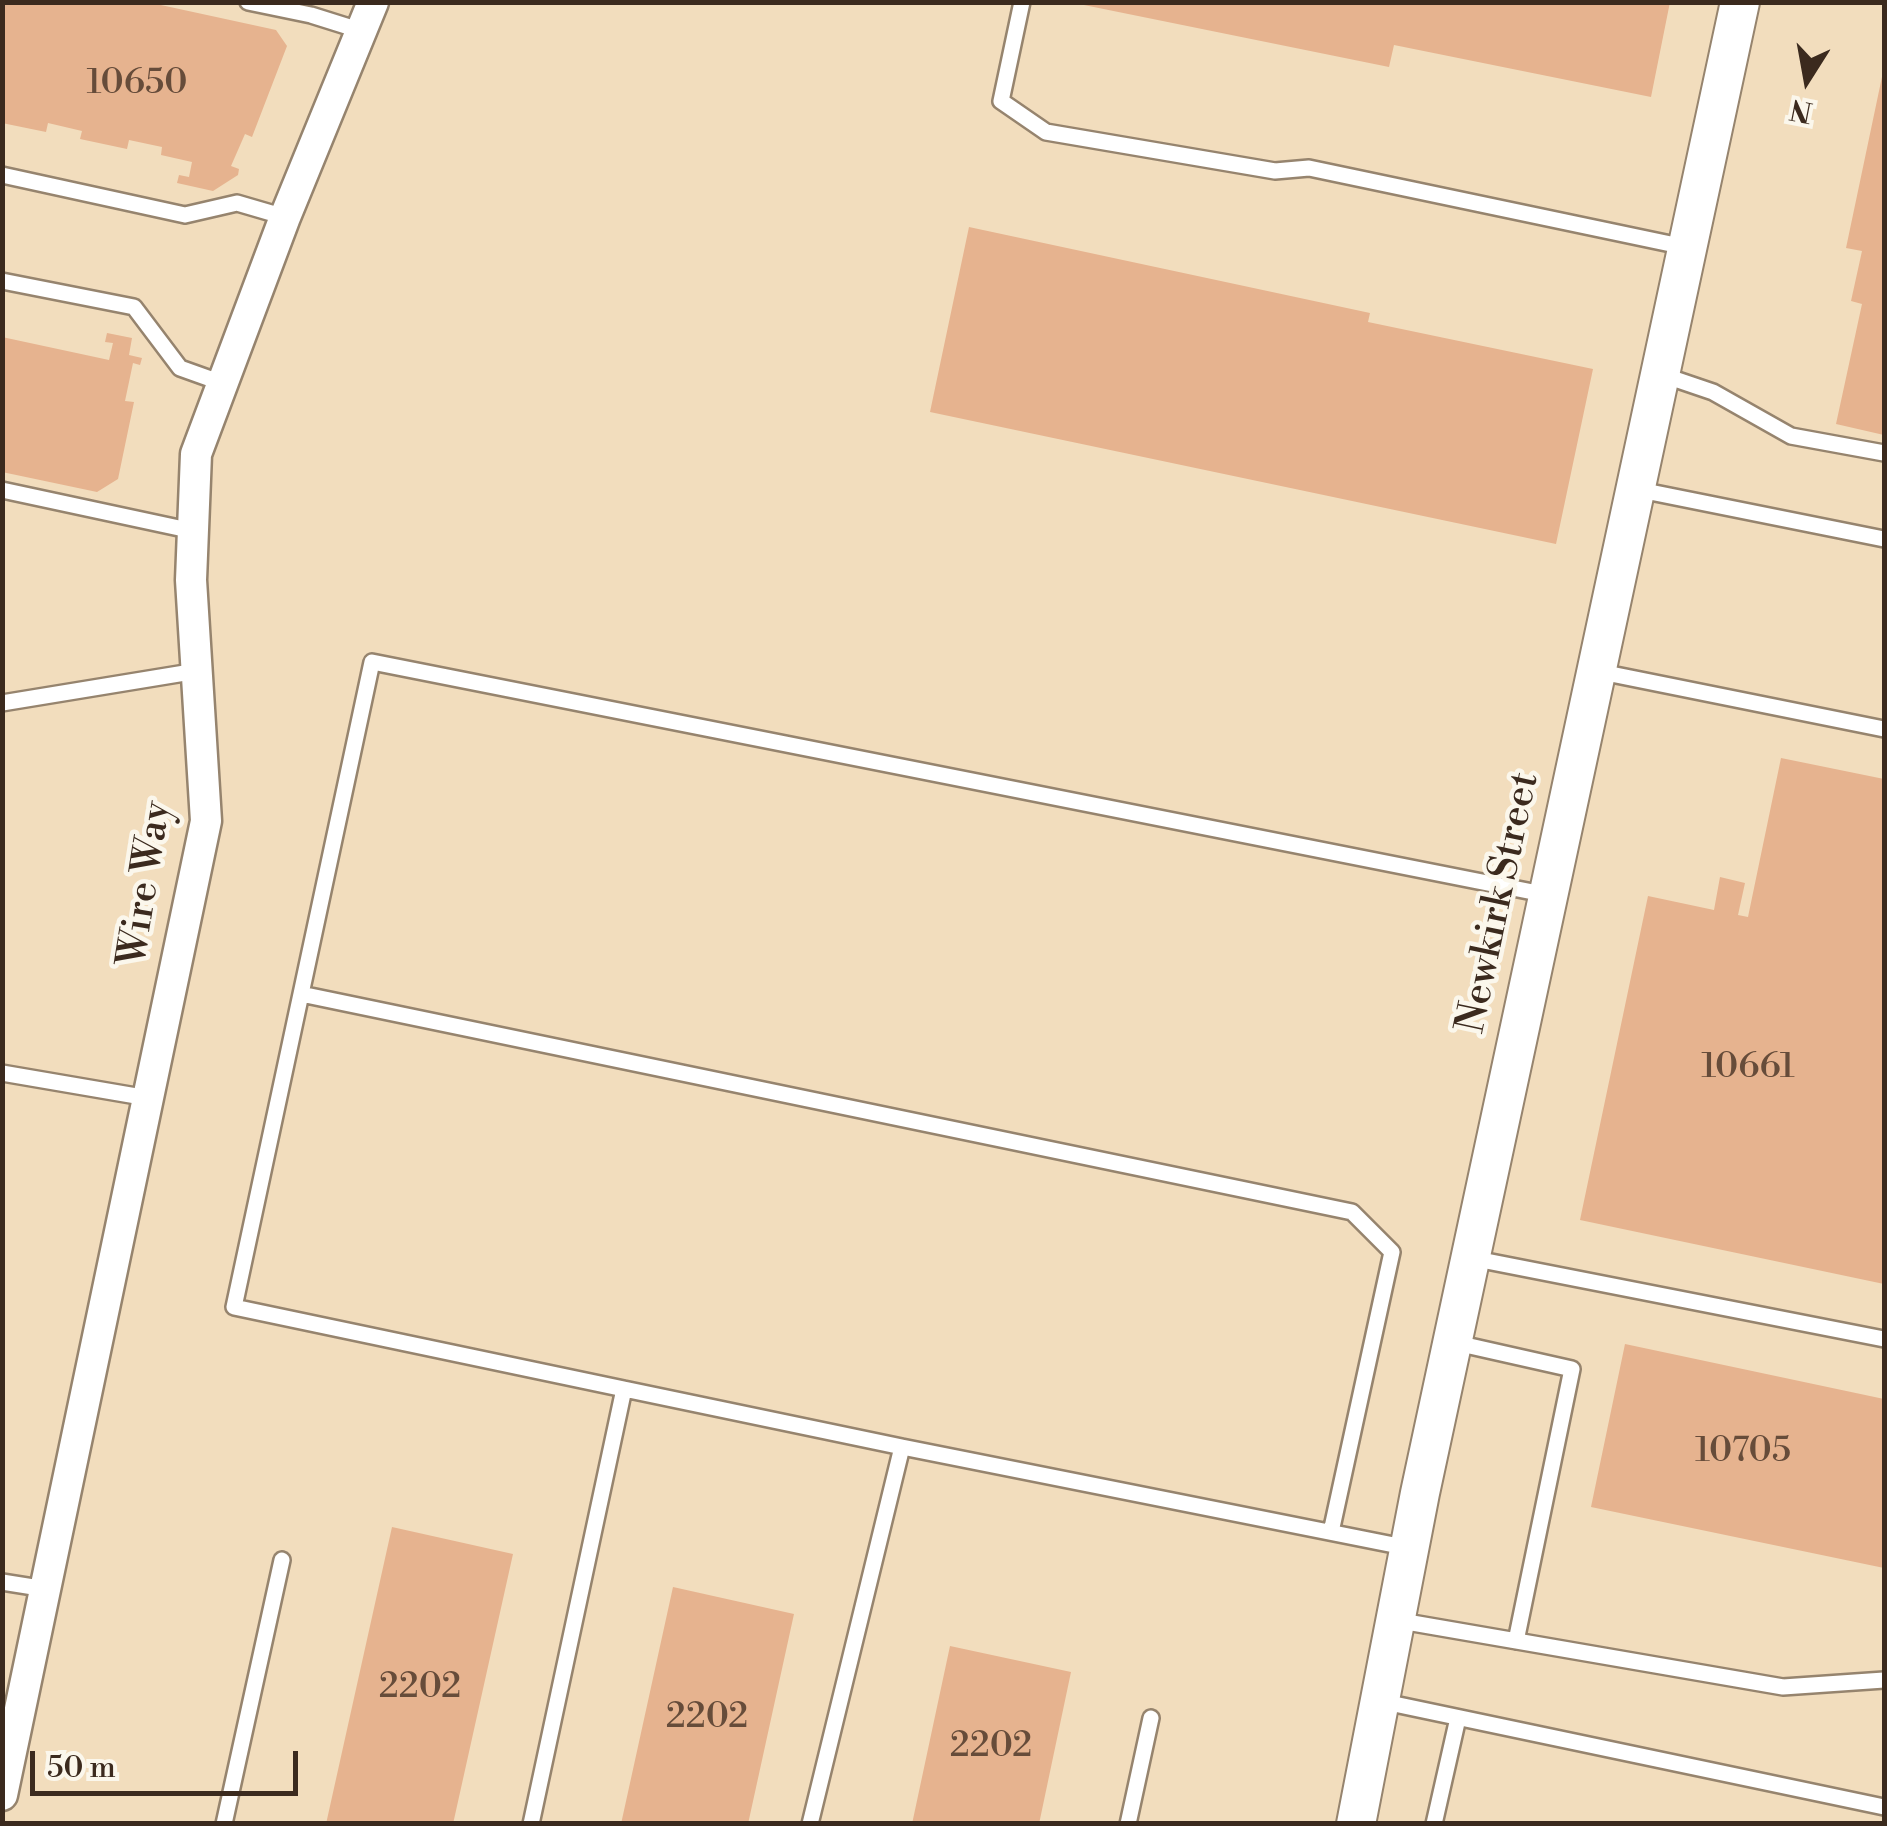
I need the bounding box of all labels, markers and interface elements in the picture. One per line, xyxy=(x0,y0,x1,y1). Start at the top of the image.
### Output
north arrow xyxy=(1757,30,1857,130)
house number: 10650 xyxy=(87,64,187,106)
text: N xyxy=(1787,91,1815,129)
street label: Newkirk Street xyxy=(1449,768,1551,1038)
street label: Wire Way xyxy=(110,798,184,970)
house number: 10661 xyxy=(1701,1048,1795,1090)
house number: 10705 xyxy=(1695,1432,1791,1474)
house number: 2202 xyxy=(379,1668,461,1710)
house number: 2202 xyxy=(666,1698,748,1740)
house number: 2202 xyxy=(950,1727,1032,1769)
scale bar xyxy=(35,1731,302,1793)
text: 50 m xyxy=(47,1749,116,1787)

